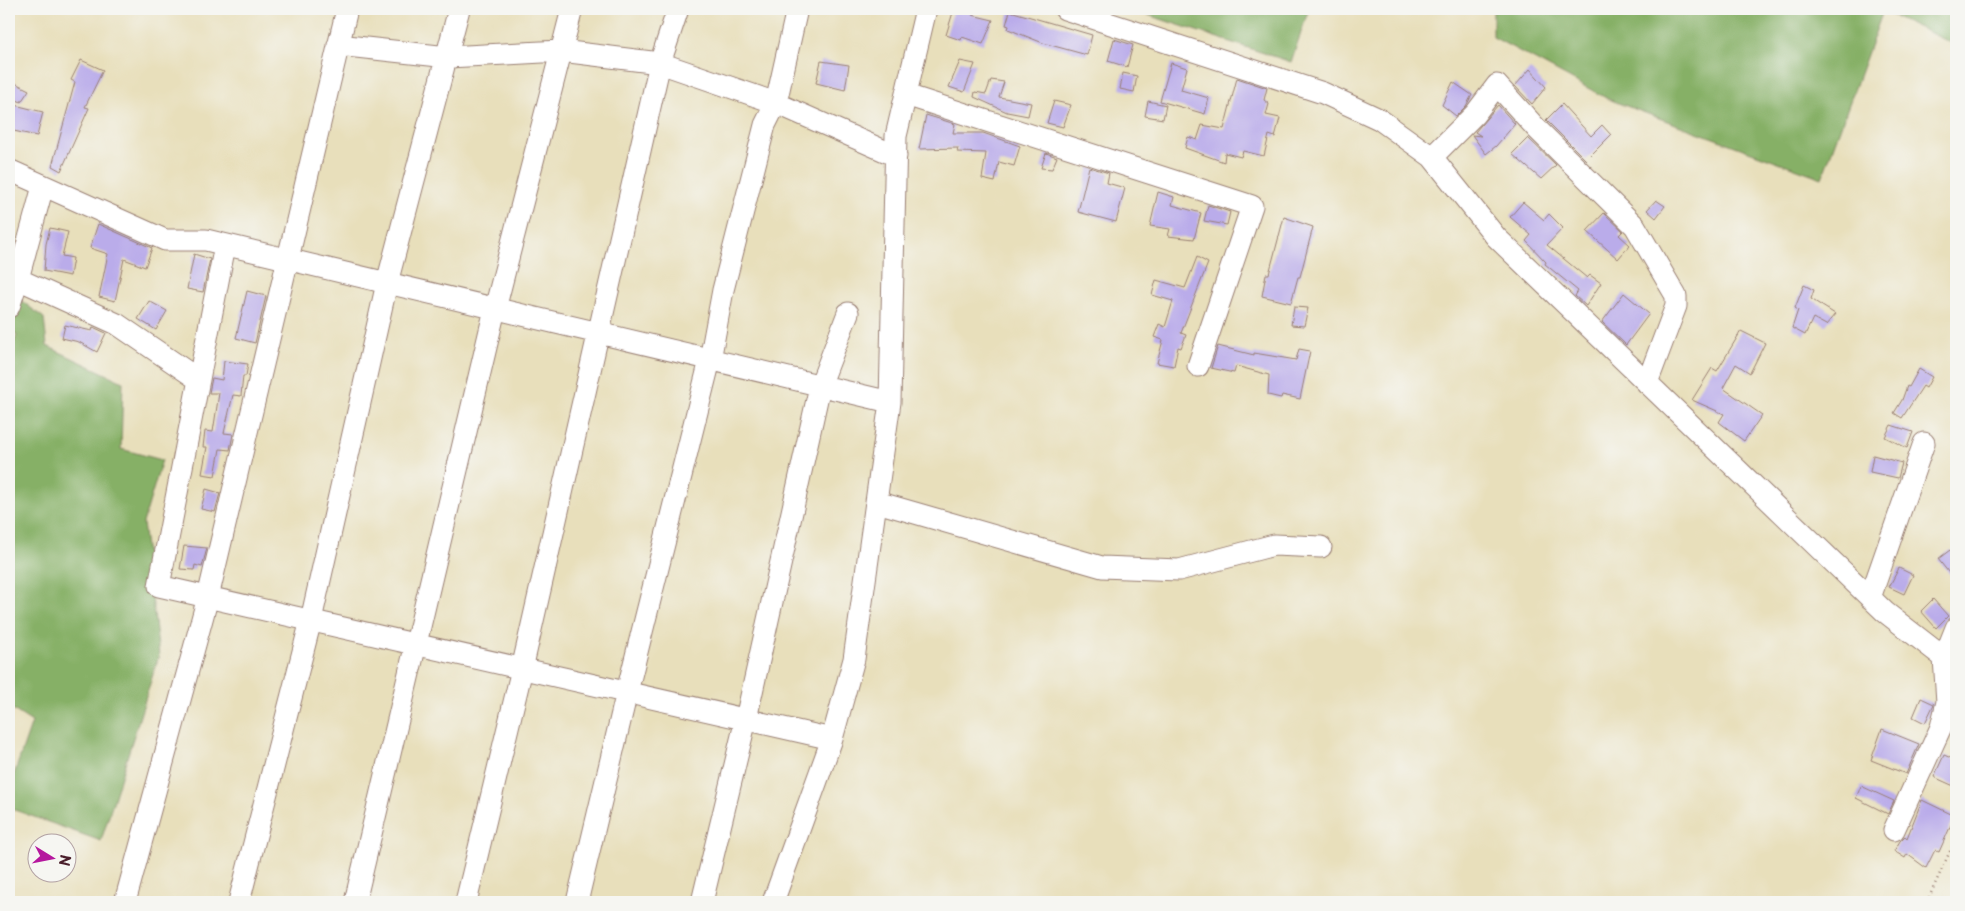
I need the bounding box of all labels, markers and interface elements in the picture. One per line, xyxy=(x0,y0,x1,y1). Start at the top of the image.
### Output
north arrow xyxy=(28,834,78,884)
text: N xyxy=(54,853,77,868)

